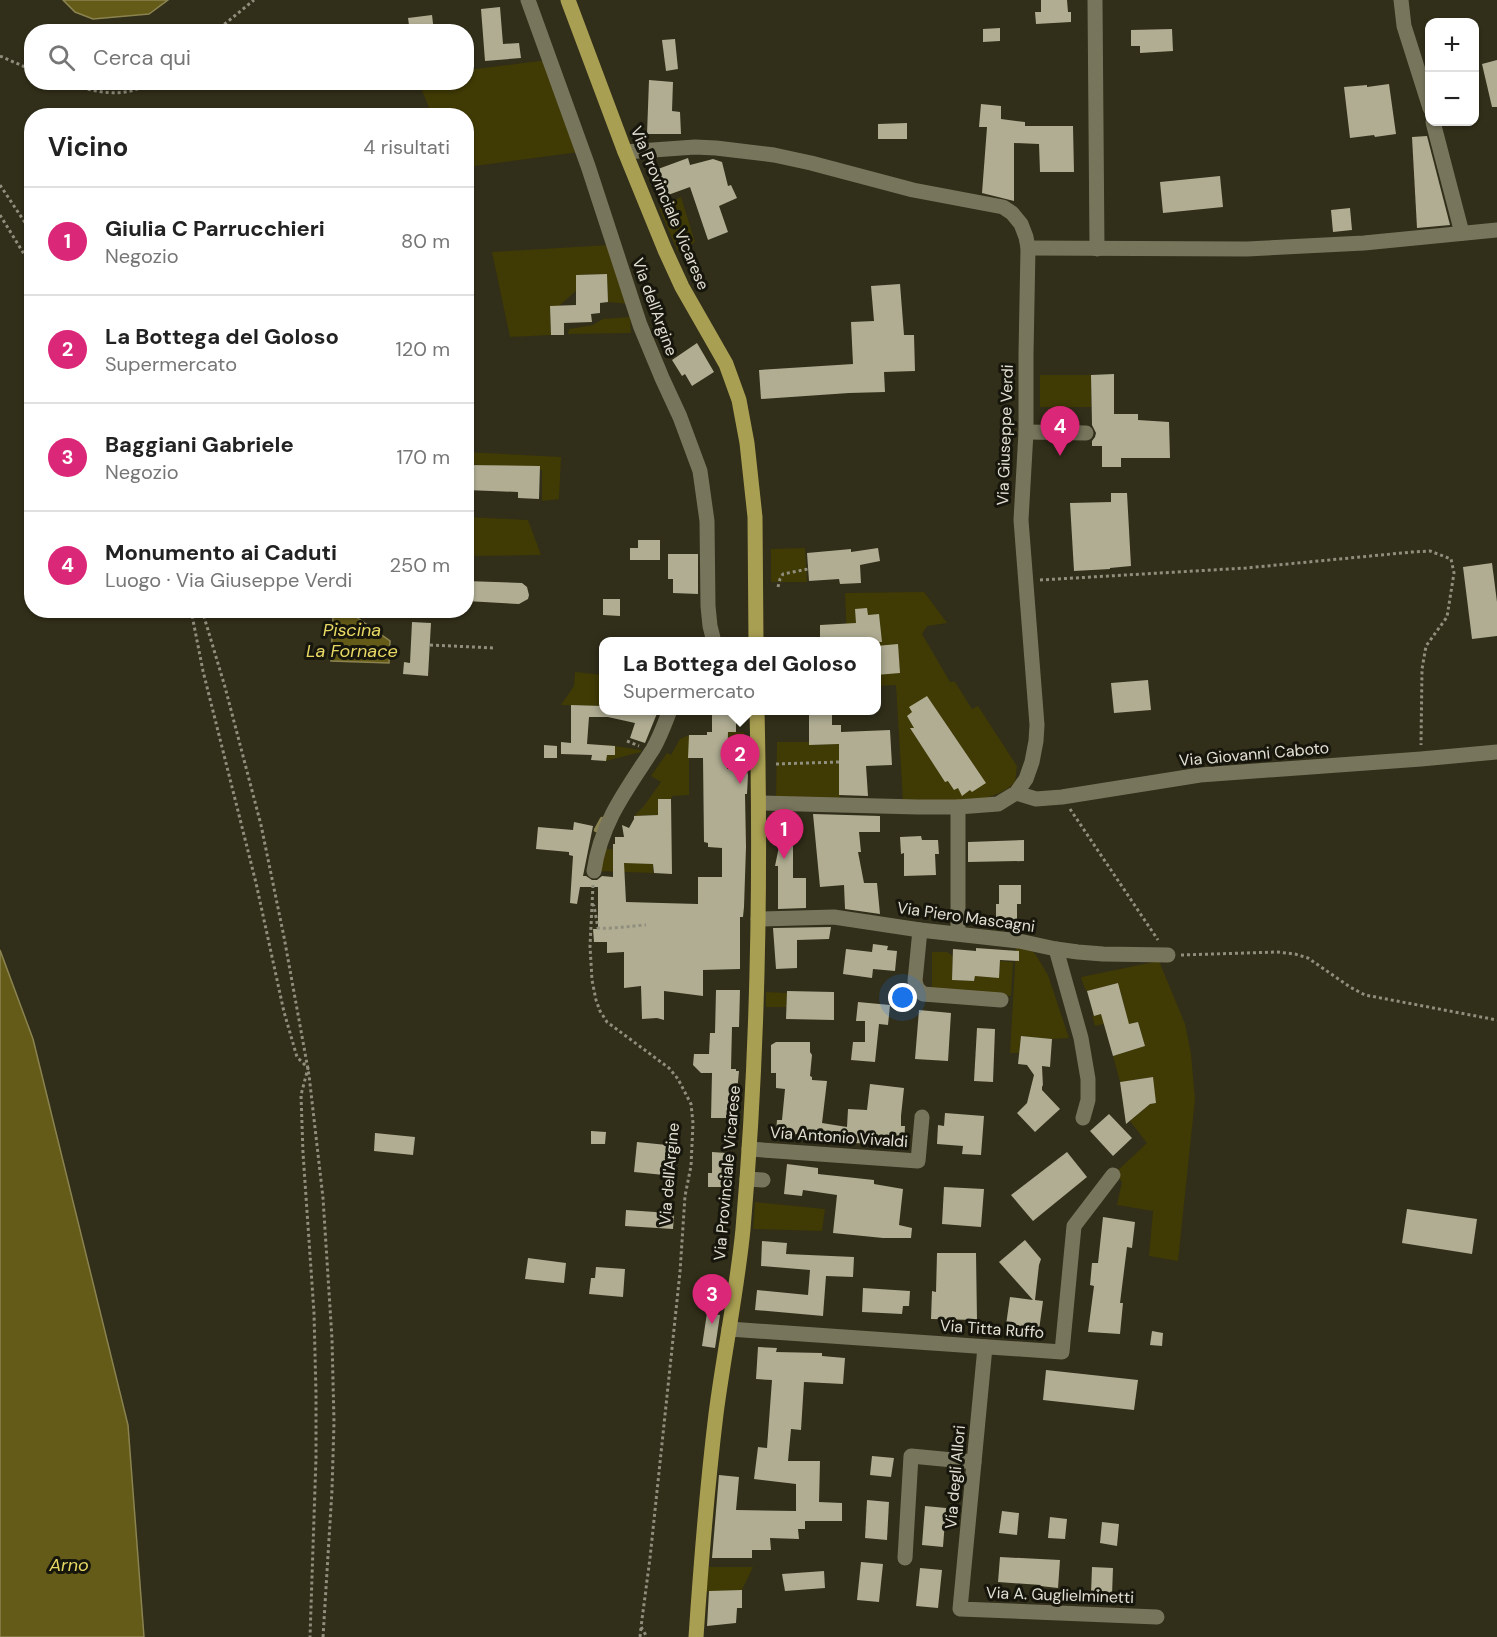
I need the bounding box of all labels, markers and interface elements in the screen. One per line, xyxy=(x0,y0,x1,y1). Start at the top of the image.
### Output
map controls xyxy=(1425,18,1479,126)
button: + xyxy=(1425,18,1479,72)
search box xyxy=(24,24,474,90)
icon: search xyxy=(45,41,78,74)
text: Cerca qui xyxy=(93,43,191,72)
button: − xyxy=(1425,72,1479,126)
street label: Via Provinciale Vicarese xyxy=(626,123,714,293)
text: Vicino xyxy=(48,130,128,164)
text: 4 risultati xyxy=(363,134,450,160)
text: Giulia C Parrucchieri xyxy=(105,214,325,243)
text: 1 xyxy=(64,228,71,254)
text: 80 m xyxy=(401,228,450,254)
text: Negozio xyxy=(105,243,179,269)
street label: Via dell'Argine xyxy=(628,255,682,359)
text: La Bottega del Goloso xyxy=(105,322,339,351)
text: 2 xyxy=(62,336,73,362)
text: 120 m xyxy=(396,336,450,362)
text: Supermercato xyxy=(105,351,237,377)
street label: Via Giuseppe Verdi xyxy=(992,364,1018,506)
pin: 4 xyxy=(1040,406,1080,456)
text: Baggiani Gabriele xyxy=(105,430,294,459)
text: 3 xyxy=(61,444,74,470)
text: 170 m xyxy=(397,444,450,470)
text: Negozio xyxy=(105,459,179,485)
text: Monumento ai Caduti xyxy=(105,538,337,567)
text: 4 xyxy=(61,552,74,578)
text: 250 m xyxy=(389,552,450,578)
text: Luogo · Via Giuseppe Verdi xyxy=(105,567,352,593)
water label: Piscina La Fornace xyxy=(306,618,398,663)
popup xyxy=(599,637,881,715)
text: La Bottega del Goloso xyxy=(623,649,857,678)
text: Supermercato xyxy=(623,678,755,704)
pin: 2 xyxy=(720,734,760,784)
street label: Via Giovanni Caboto xyxy=(1178,737,1330,771)
pin: 1 xyxy=(764,810,804,859)
street label: Via Piero Mascagni xyxy=(896,897,1036,937)
your location xyxy=(888,983,917,1012)
street label: Via Provinciale Vicarese xyxy=(709,1085,745,1261)
street label: Via dell'Argine xyxy=(654,1122,684,1226)
street label: Via Antonio Vivaldi xyxy=(769,1122,909,1152)
pin: 3 xyxy=(692,1274,732,1324)
street label: Via Titta Ruffo xyxy=(939,1315,1045,1343)
street label: Via degli Allori xyxy=(940,1424,970,1530)
water label: Arno xyxy=(48,1553,89,1577)
street label: Via A. Guglielminetti xyxy=(986,1582,1134,1608)

